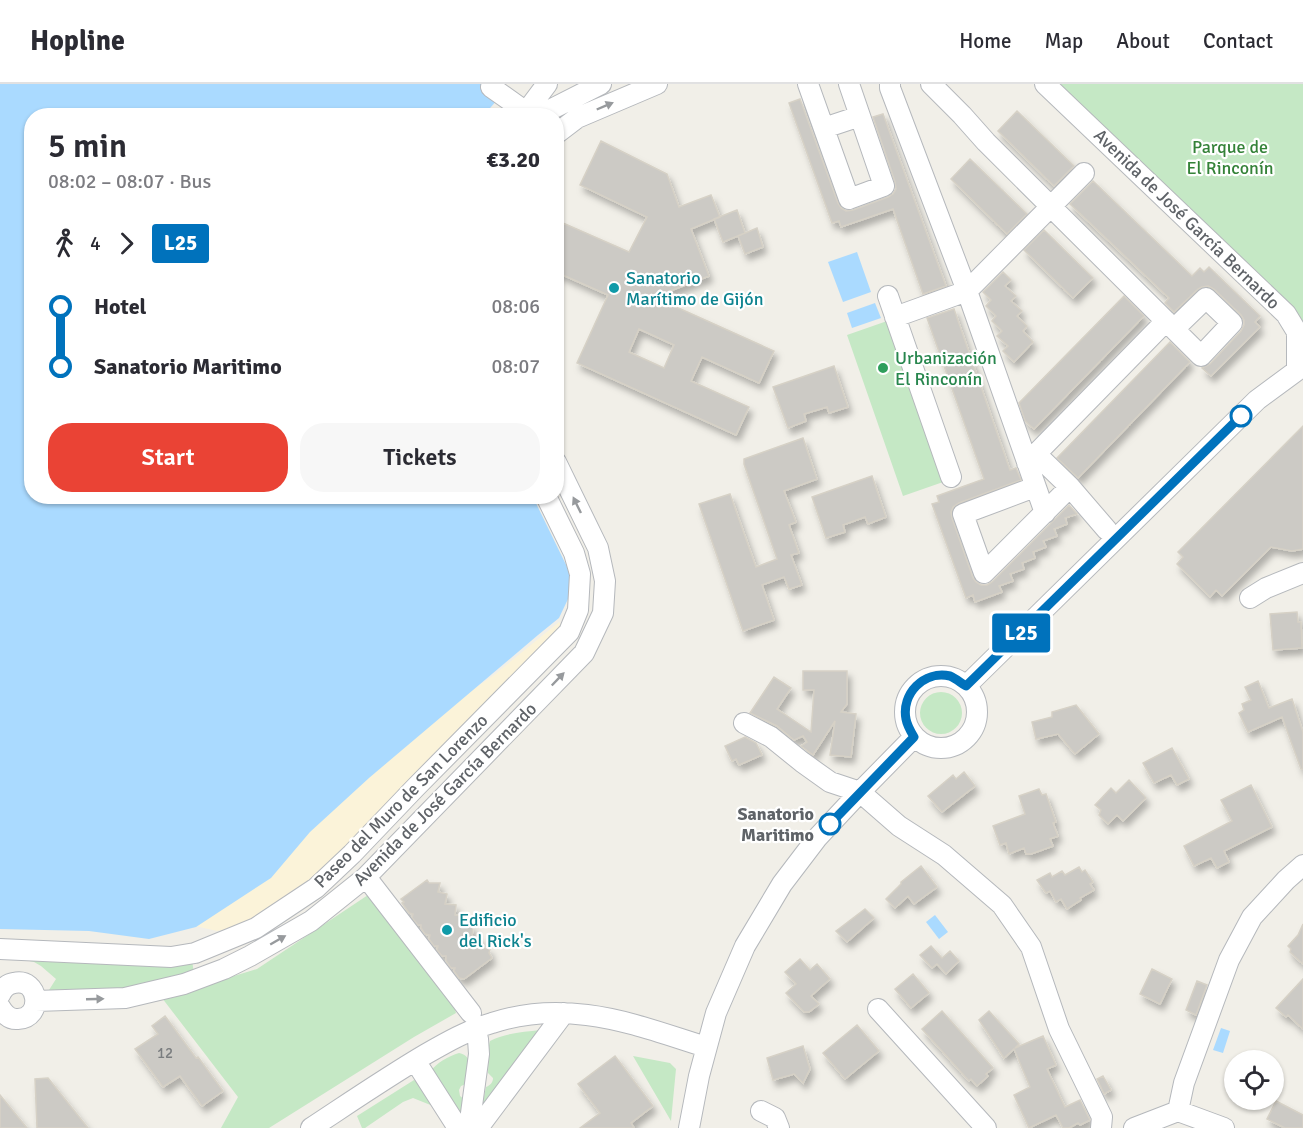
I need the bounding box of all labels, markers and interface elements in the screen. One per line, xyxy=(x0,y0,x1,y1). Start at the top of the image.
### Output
text: Hopline xyxy=(30,24,125,58)
text: Home xyxy=(959,28,1012,54)
text: Map xyxy=(1045,28,1083,54)
text: About xyxy=(1116,28,1170,54)
text: Contact xyxy=(1203,28,1273,54)
one-way arrow xyxy=(596,101,614,110)
street label: Avenida de José García Bernardo xyxy=(1089,124,1285,314)
text: 5 min xyxy=(48,126,127,167)
park label: Parque de El Rinconín xyxy=(1186,136,1274,179)
text: €3.20 xyxy=(486,146,540,173)
text: 08:02 – 08:07 · Bus xyxy=(48,169,211,194)
icon: walk xyxy=(48,227,81,260)
icon: forward xyxy=(110,227,143,260)
text: L25 xyxy=(164,230,197,256)
text: 4 xyxy=(90,231,101,256)
place label: Sanatorio Marítimo de Gijón xyxy=(626,267,764,310)
marker: Sanatorio Marítimo de Gijón xyxy=(607,281,621,295)
text: Hotel xyxy=(94,293,146,320)
text: 08:06 xyxy=(491,294,540,319)
place label: Urbanización El Rinconín xyxy=(895,347,997,390)
text: Sanatorio Maritimo xyxy=(94,353,282,380)
text: 08:07 xyxy=(491,354,540,379)
marker: Urbanización El Rinconín xyxy=(876,361,890,375)
unlabelled marker xyxy=(1230,405,1252,427)
button: Start xyxy=(48,423,288,492)
button: Tickets xyxy=(300,423,540,492)
one-way arrow xyxy=(572,496,582,513)
line badge: L25 xyxy=(986,614,1056,652)
text: L25 xyxy=(1004,620,1038,646)
one-way arrow xyxy=(551,672,565,687)
street label: Avenida de José García Bernardo xyxy=(349,698,541,890)
street label: Paseo del Muro de San Lorenzo xyxy=(309,709,493,893)
place label: Sanatorio Maritimo xyxy=(738,803,814,846)
marker: Sanatorio Maritimo xyxy=(819,813,841,835)
place label: Edificio del Rick's xyxy=(459,909,532,952)
marker: Edificio del Rick's xyxy=(440,923,454,937)
one-way arrow xyxy=(270,934,286,945)
one-way arrow xyxy=(85,995,104,1004)
house number: 12 xyxy=(157,1044,173,1062)
map controls xyxy=(1224,1050,1284,1110)
button: locate xyxy=(1224,1050,1284,1110)

